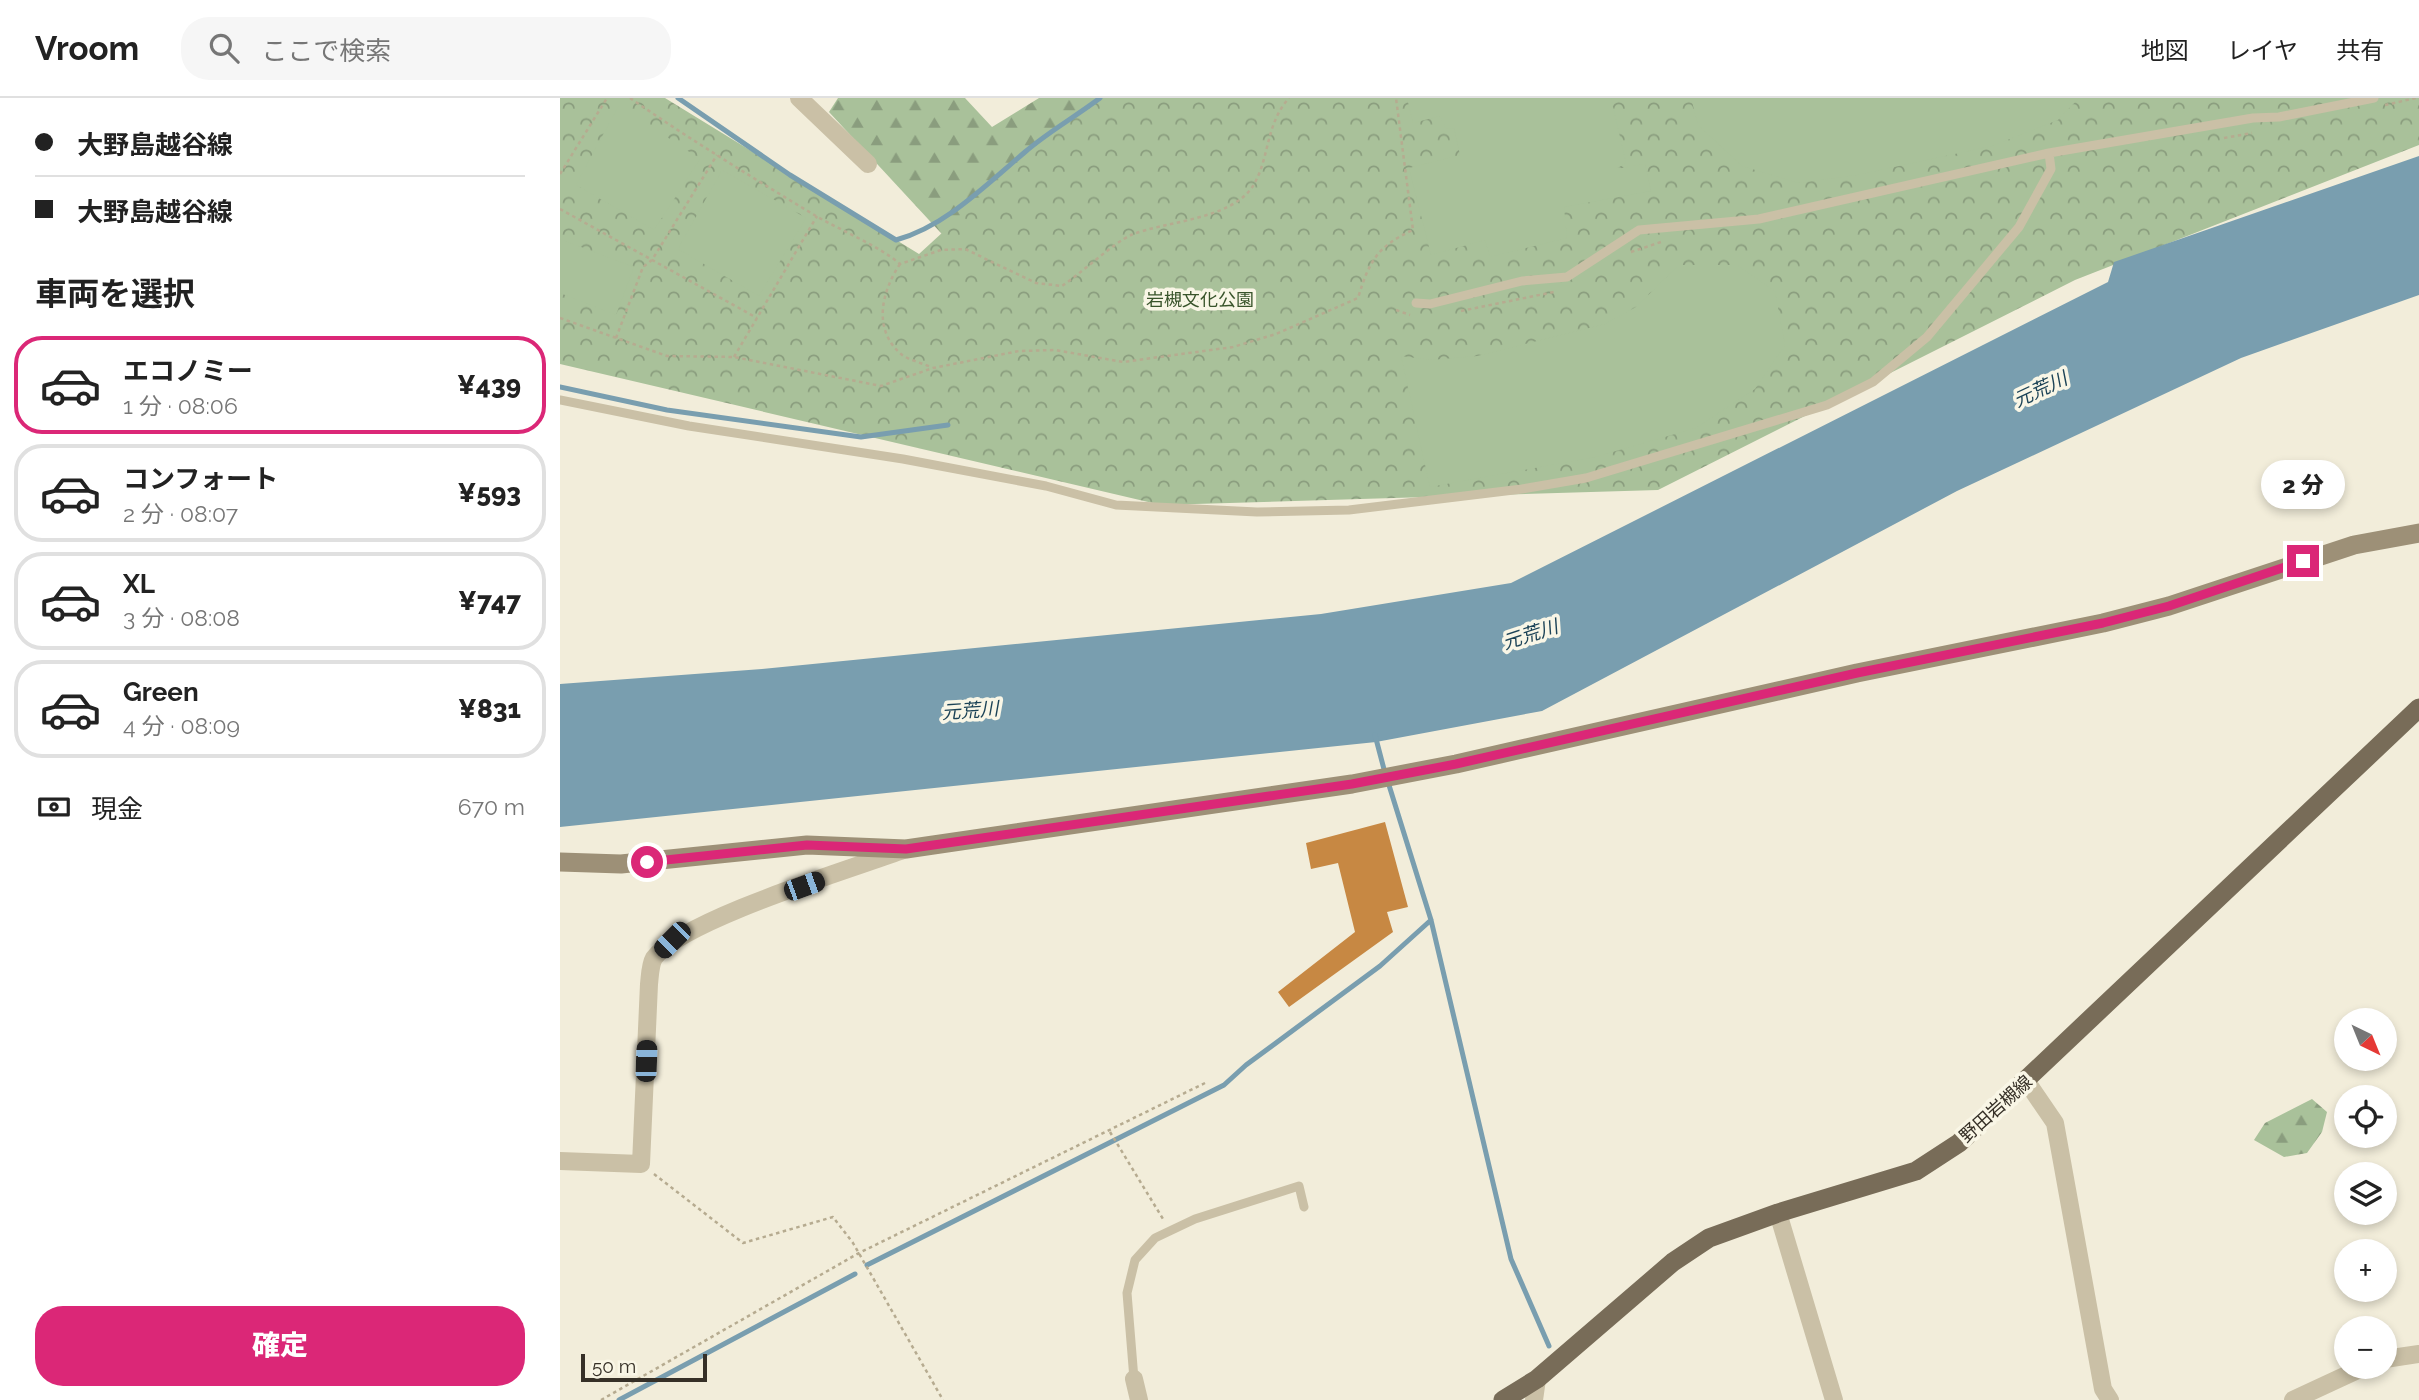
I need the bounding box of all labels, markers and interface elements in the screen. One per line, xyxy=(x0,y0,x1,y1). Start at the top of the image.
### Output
search box xyxy=(181,17,671,80)
text: Vroom xyxy=(35,29,139,68)
icon: search xyxy=(205,29,243,67)
text: ここで検索 xyxy=(261,36,391,66)
text: 地図 xyxy=(2141,36,2189,65)
text: レイヤ xyxy=(2227,36,2298,65)
text: 共有 xyxy=(2336,36,2384,65)
text: 大野島越谷線 xyxy=(77,130,233,160)
text: 大野島越谷線 xyxy=(77,197,233,227)
text: 車両を選択 xyxy=(35,275,195,312)
park label: 岩槻文化公園 xyxy=(1146,289,1254,310)
icon: car xyxy=(39,354,102,417)
text: エコノミー xyxy=(123,356,253,386)
water label: 元荒川 xyxy=(2010,366,2072,411)
text: ¥439 xyxy=(457,370,521,400)
text: 1 分 · 08:06 xyxy=(123,392,238,419)
callout: 2 分 xyxy=(2261,460,2345,508)
icon: car xyxy=(39,462,102,525)
text: コンフォート xyxy=(123,464,278,494)
text: 2 分 xyxy=(2282,471,2324,498)
text: ¥593 xyxy=(458,478,521,508)
text: 2 分 · 08:07 xyxy=(123,500,238,527)
route end xyxy=(2287,545,2319,577)
text: XL xyxy=(123,569,155,599)
icon: car xyxy=(39,570,102,633)
text: ¥747 xyxy=(458,586,521,616)
text: 3 分 · 08:08 xyxy=(123,604,240,631)
water label: 元荒川 xyxy=(1499,614,1562,653)
text: Green xyxy=(123,677,199,707)
icon: car xyxy=(39,678,102,741)
text: ¥831 xyxy=(458,694,521,724)
water label: 元荒川 xyxy=(941,697,1001,723)
text: 4 分 · 08:09 xyxy=(123,712,240,739)
icon: cash xyxy=(35,788,73,826)
text: 670 m xyxy=(458,793,525,820)
text: 現金 xyxy=(91,794,143,824)
route start xyxy=(631,846,663,878)
car xyxy=(781,869,828,903)
car xyxy=(650,918,695,962)
north arrow xyxy=(2334,1008,2398,1071)
map controls xyxy=(2334,1008,2397,1379)
car xyxy=(635,1040,658,1082)
street label: 野田岩槻線 xyxy=(1955,1071,2036,1147)
button: locate xyxy=(2334,1085,2397,1148)
button: layers xyxy=(2334,1162,2397,1225)
button: + xyxy=(2334,1239,2397,1302)
button: 確定 xyxy=(35,1306,525,1386)
button: − xyxy=(2334,1316,2397,1379)
scale bar xyxy=(581,1351,707,1383)
text: 50 m xyxy=(592,1355,636,1377)

